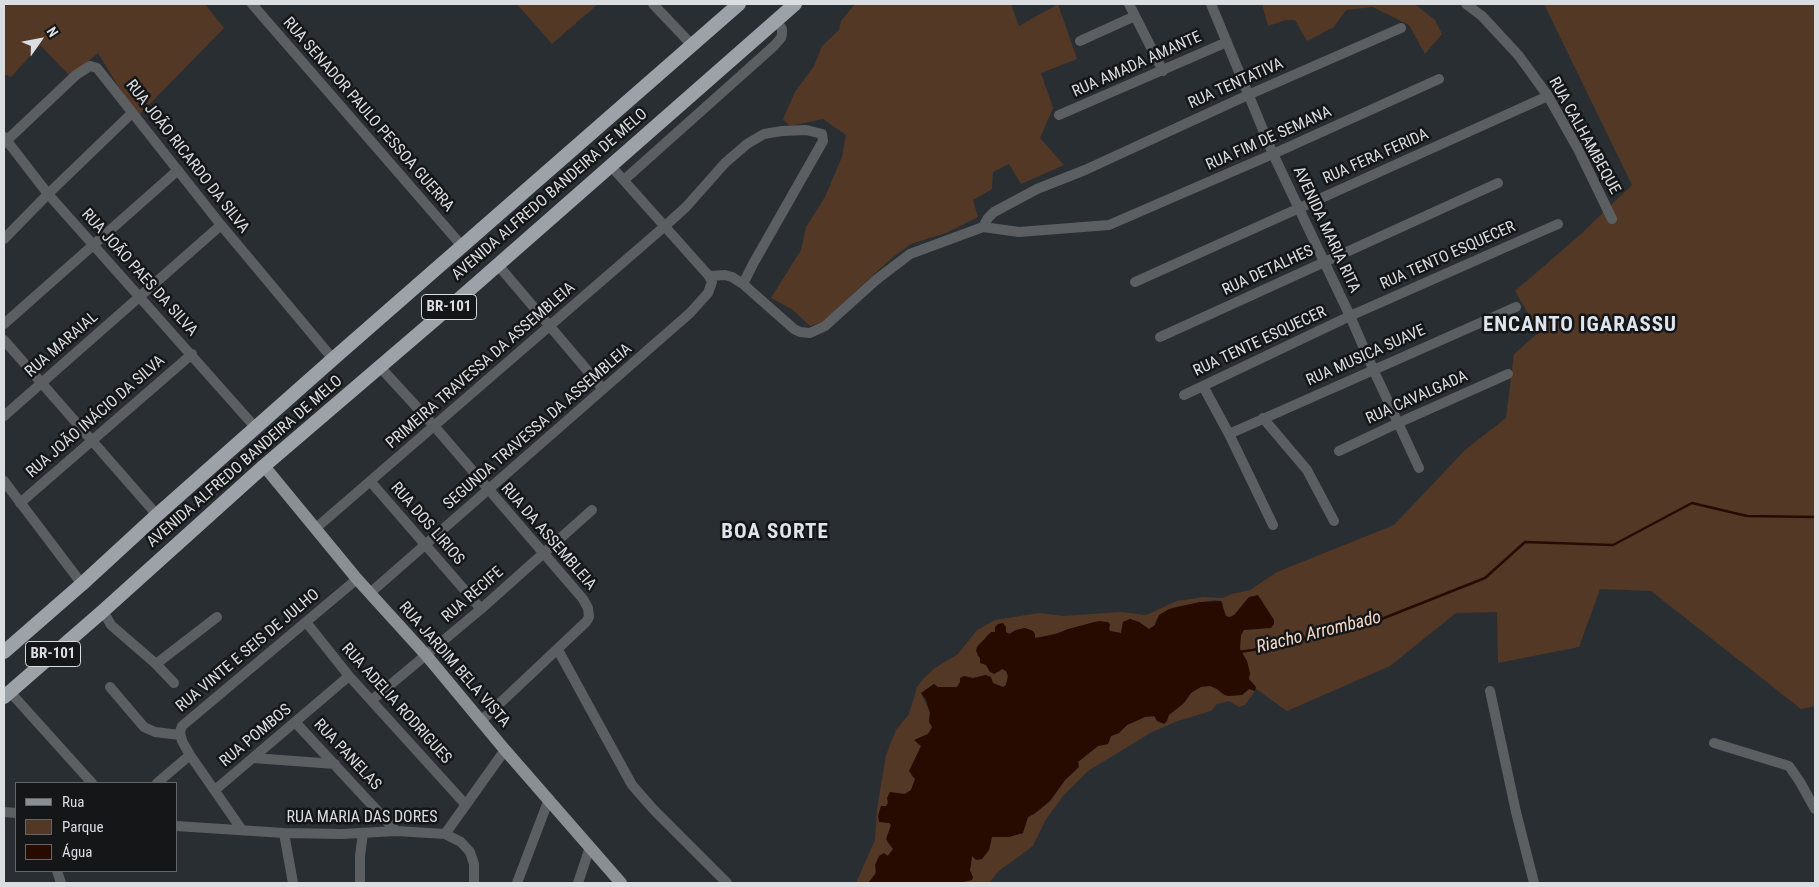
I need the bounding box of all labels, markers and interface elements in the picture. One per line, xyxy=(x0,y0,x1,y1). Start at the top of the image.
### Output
street label: RUA SENADOR PAULO PESSOA GUERRA xyxy=(278,14,458,216)
north arrow xyxy=(15,15,65,65)
text: N xyxy=(44,24,62,40)
street label: RUA AMADA AMANTE xyxy=(1069,28,1205,102)
street label: RUA TENTATIVA xyxy=(1185,54,1287,114)
street label: RUA CALHAMBEQUE xyxy=(1544,74,1624,198)
street label: RUA JOÃO RICARDO DA SILVA xyxy=(121,76,253,238)
street label: RUA FIM DE SEMANA xyxy=(1203,103,1335,175)
street label: AVENIDA ALFREDO BANDEIRA DE MELO xyxy=(448,105,652,285)
street label: RUA FERA FERIDA xyxy=(1320,125,1432,189)
street label: AVENIDA MARIA RITA xyxy=(1288,164,1364,296)
street label: RUA JOÃO PAES DA SILVA xyxy=(77,205,201,341)
street label: RUA TENTO ESQUECER xyxy=(1377,218,1519,294)
street label: RUA DETALHES xyxy=(1219,242,1317,300)
street label: PRIMEIRA TRAVESSA DA ASSEMBLEIA xyxy=(383,279,579,453)
road number: BR-101 xyxy=(422,294,476,320)
street label: RUA TENTE ESQUECER xyxy=(1190,303,1330,381)
street label: RUA MARAIAL xyxy=(22,308,102,382)
district label: ENCANTO IGARASSU xyxy=(1481,313,1679,339)
street label: RUA MUSICA SUAVE xyxy=(1304,321,1428,391)
street label: SEGUNDA TRAVESSA DA ASSEMBLEIA xyxy=(440,340,636,514)
street label: RUA JOÃO INÁCIO DA SILVA xyxy=(23,352,169,482)
street label: RUA CAVALGADA xyxy=(1363,367,1471,429)
street label: AVENIDA ALFREDO BANDEIRA DE MELO xyxy=(143,372,347,552)
street label: RUA DOS LIRIOS xyxy=(386,479,468,569)
street label: RUA DA ASSEMBLEIA xyxy=(496,480,600,594)
district label: BOA SORTE xyxy=(720,520,830,546)
street label: RUA RECIFE xyxy=(438,563,508,627)
street label: RUA VINTE E SEIS DE JULHO xyxy=(172,585,324,717)
street label: RUA JARDIM BELA VISTA xyxy=(394,598,514,732)
water label: Riacho Arrombado xyxy=(1254,607,1384,659)
street label: RUA ADELIA RODRIGUES xyxy=(337,640,455,768)
road number: BR-101 xyxy=(26,642,80,666)
street label: RUA POMBOS xyxy=(216,701,296,771)
street label: RUA PANELAS xyxy=(309,715,385,795)
legend xyxy=(15,782,178,872)
text: Rua xyxy=(62,793,84,811)
street label: RUA MARIA DAS DORES xyxy=(287,808,437,828)
text: Parque xyxy=(62,818,104,836)
text: Água xyxy=(62,843,92,861)

